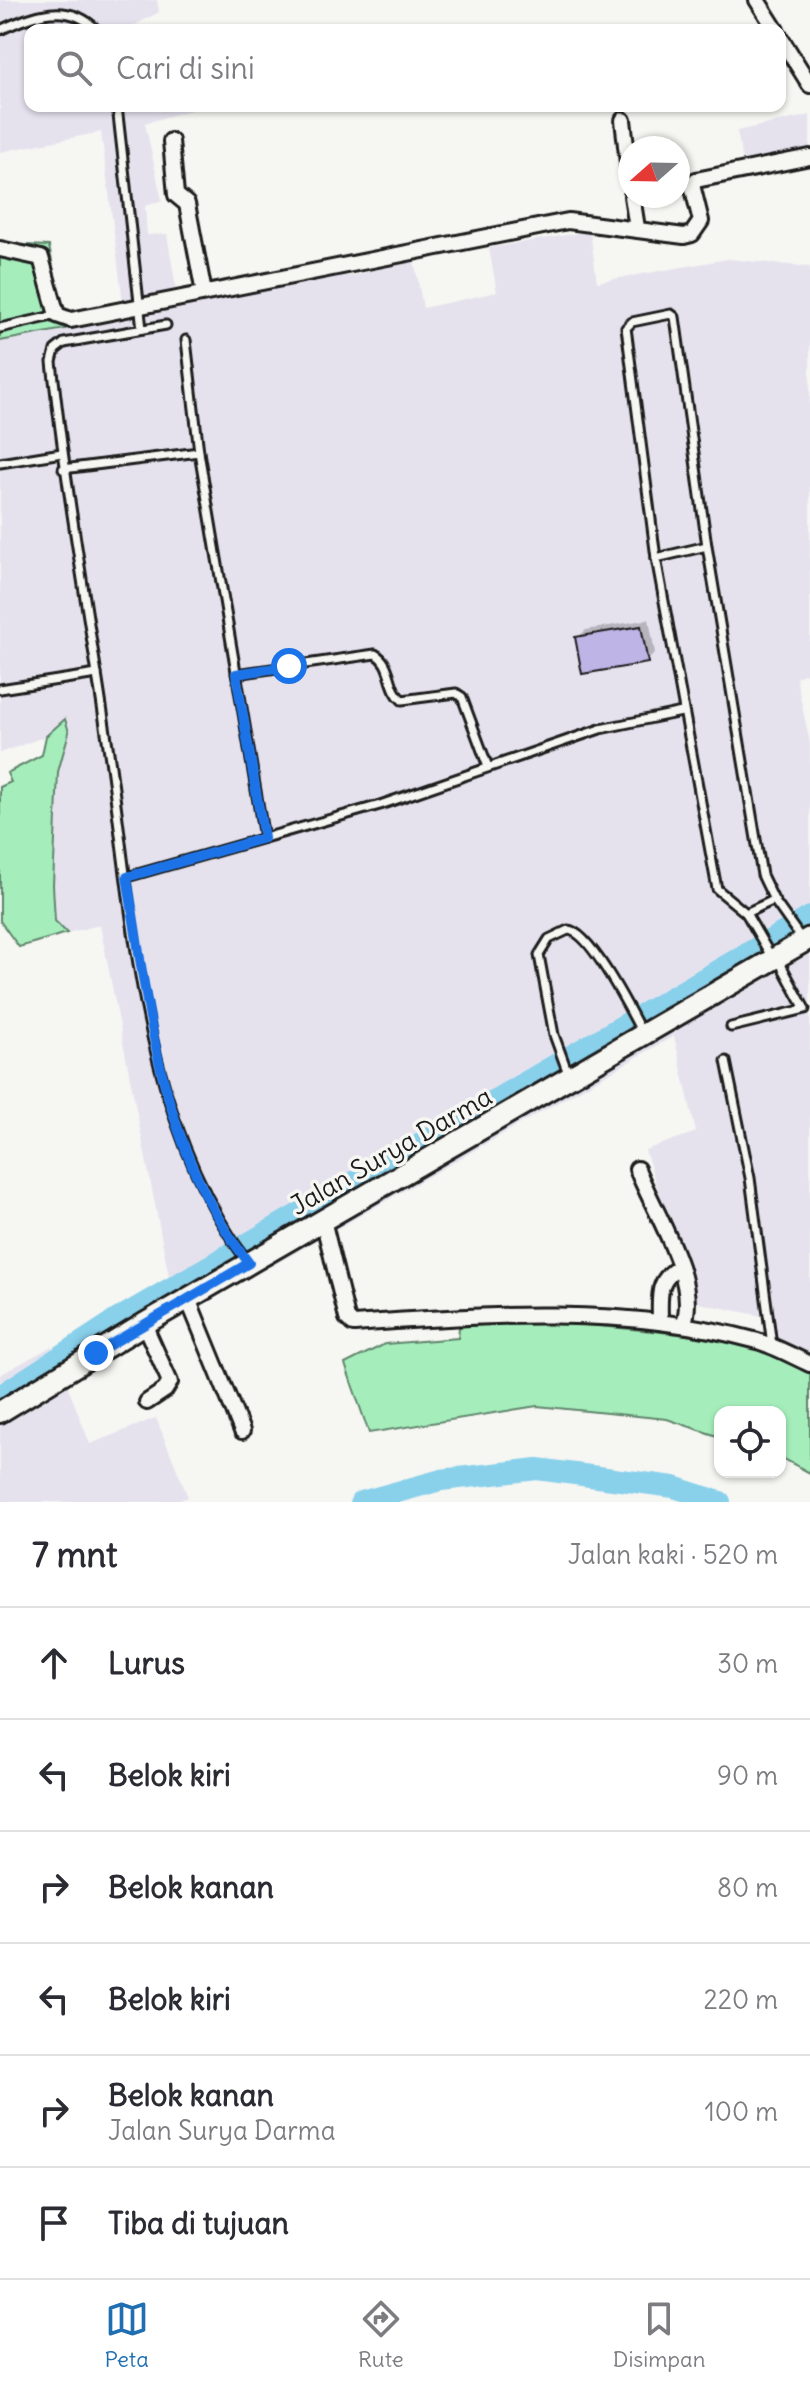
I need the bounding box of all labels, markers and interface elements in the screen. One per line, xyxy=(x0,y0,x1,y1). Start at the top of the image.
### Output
search box xyxy=(24,24,786,112)
icon: search xyxy=(52,46,96,90)
text: Cari di sini xyxy=(116,49,255,87)
north arrow xyxy=(618,136,690,208)
route start xyxy=(271,648,307,684)
street label: Jalan Surya Darma xyxy=(284,1079,498,1222)
route end xyxy=(78,1335,114,1371)
map controls xyxy=(714,1406,786,1478)
button: locate xyxy=(714,1406,786,1478)
text: 7 mnt xyxy=(32,1533,117,1576)
text: Jalan kaki · 520 m xyxy=(568,1538,778,1571)
icon: ahead xyxy=(32,1641,76,1685)
text: Lurus xyxy=(108,1644,185,1682)
text: 30 m xyxy=(717,1647,778,1680)
icon: left xyxy=(32,1753,76,1797)
text: Belok kiri xyxy=(108,1756,231,1794)
text: 90 m xyxy=(717,1759,778,1792)
icon: right xyxy=(32,1865,76,1909)
text: Belok kanan xyxy=(108,1868,274,1906)
text: 80 m xyxy=(717,1871,778,1904)
icon: left xyxy=(32,1977,76,2021)
text: Belok kiri xyxy=(108,1980,231,2018)
text: 220 m xyxy=(703,1983,778,2016)
text: Belok kanan xyxy=(108,2076,274,2114)
icon: right xyxy=(32,2089,76,2133)
text: 100 m xyxy=(704,2095,778,2128)
text: Jalan Surya Darma xyxy=(108,2114,336,2147)
icon: arrive xyxy=(32,2201,76,2245)
text: Tiba di tujuan xyxy=(108,2204,289,2242)
tab: Peta xyxy=(105,2297,149,2373)
tab: Rute xyxy=(358,2297,404,2373)
tab: Disimpan xyxy=(613,2297,705,2373)

